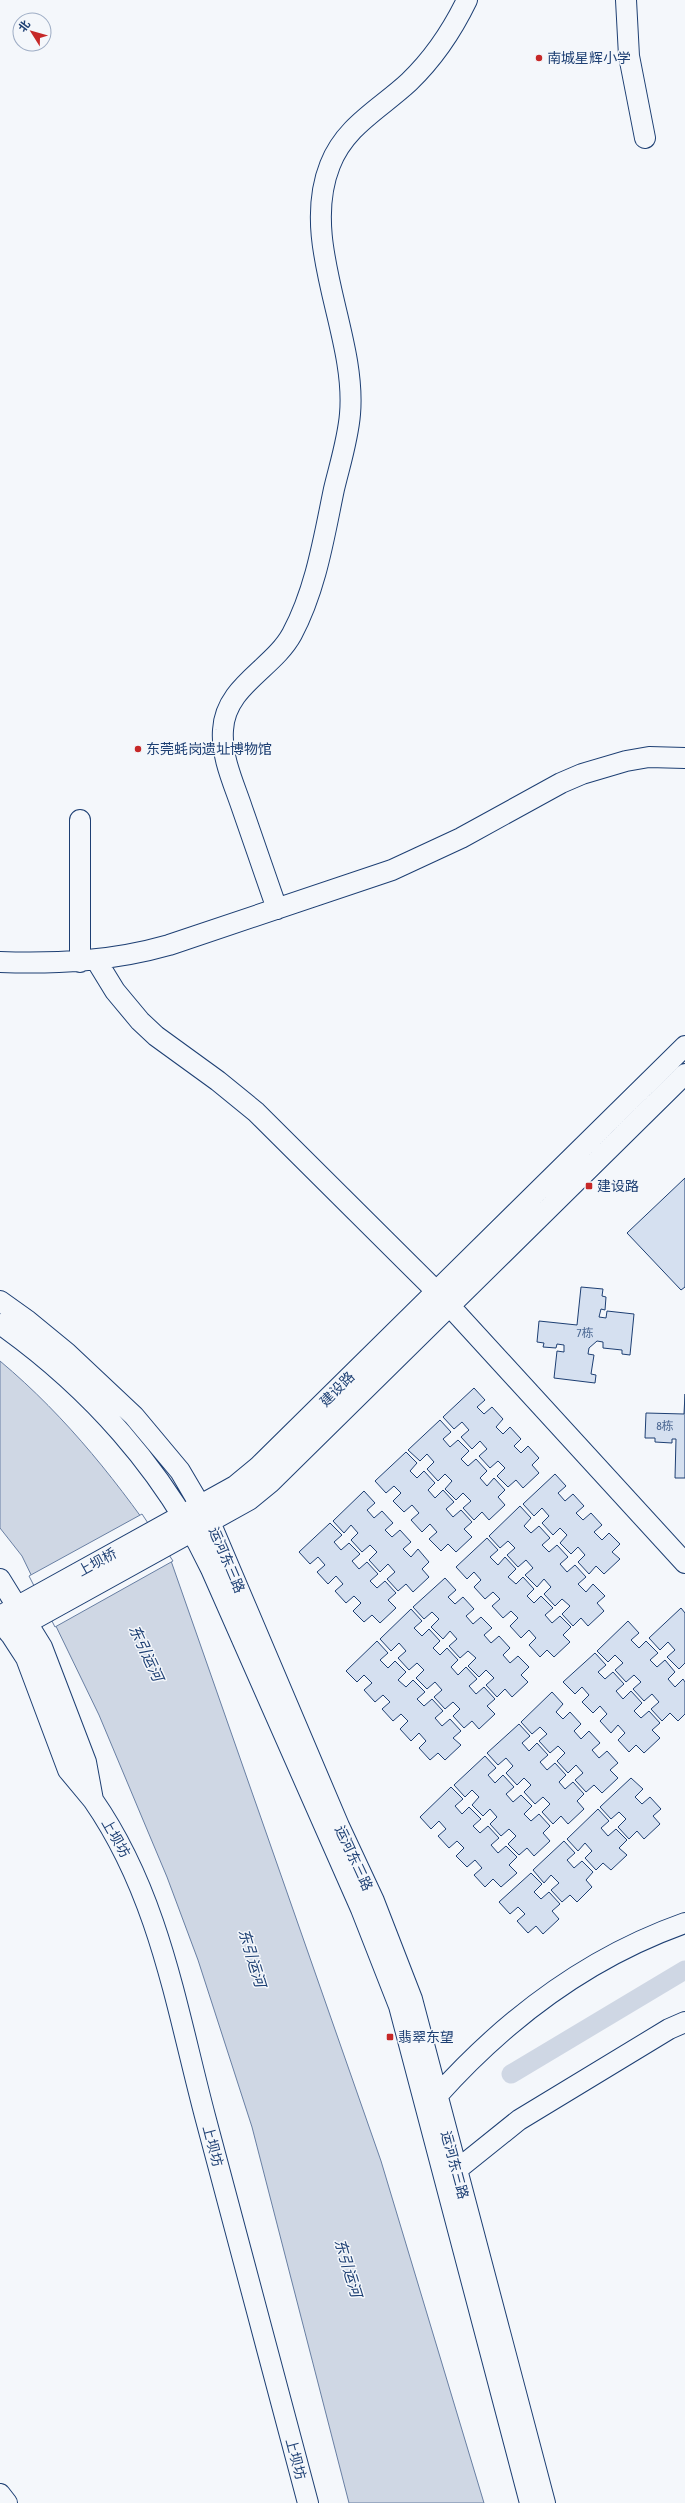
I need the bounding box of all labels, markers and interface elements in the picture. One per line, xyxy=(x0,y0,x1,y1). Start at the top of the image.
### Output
north arrow xyxy=(12,12,52,52)
text: 北 xyxy=(16,18,32,34)
place label: 南城星辉小学 xyxy=(547,50,631,66)
marker: 南城星辉小学 xyxy=(534,53,544,63)
place label: 东莞蚝岗遗址博物馆 xyxy=(146,741,272,757)
marker: 东莞蚝岗遗址博物馆 xyxy=(133,744,143,754)
place label: 建设路 xyxy=(597,1178,639,1194)
marker: 建设路 xyxy=(584,1181,594,1191)
house number: 7栋 xyxy=(576,1326,594,1340)
street label: 建设路 xyxy=(316,1368,358,1410)
house number: 8栋 xyxy=(656,1419,674,1433)
street label: 运河东三路 xyxy=(206,1525,248,1595)
street label: 上坝桥 xyxy=(75,1545,119,1579)
water label: 东引运河 xyxy=(126,1622,168,1686)
street label: 上坝坊 xyxy=(99,1816,133,1860)
street label: 运河东三路 xyxy=(332,1823,376,1893)
water label: 东引运河 xyxy=(236,1927,270,1992)
place label: 翡翠东望 xyxy=(398,2029,454,2045)
marker: 翡翠东望 xyxy=(385,2032,395,2042)
street label: 上坝坊 xyxy=(200,2124,226,2168)
street label: 运河东三路 xyxy=(438,2129,472,2201)
water label: 东引运河 xyxy=(332,2237,366,2302)
street label: 上坝坊 xyxy=(283,2437,309,2481)

